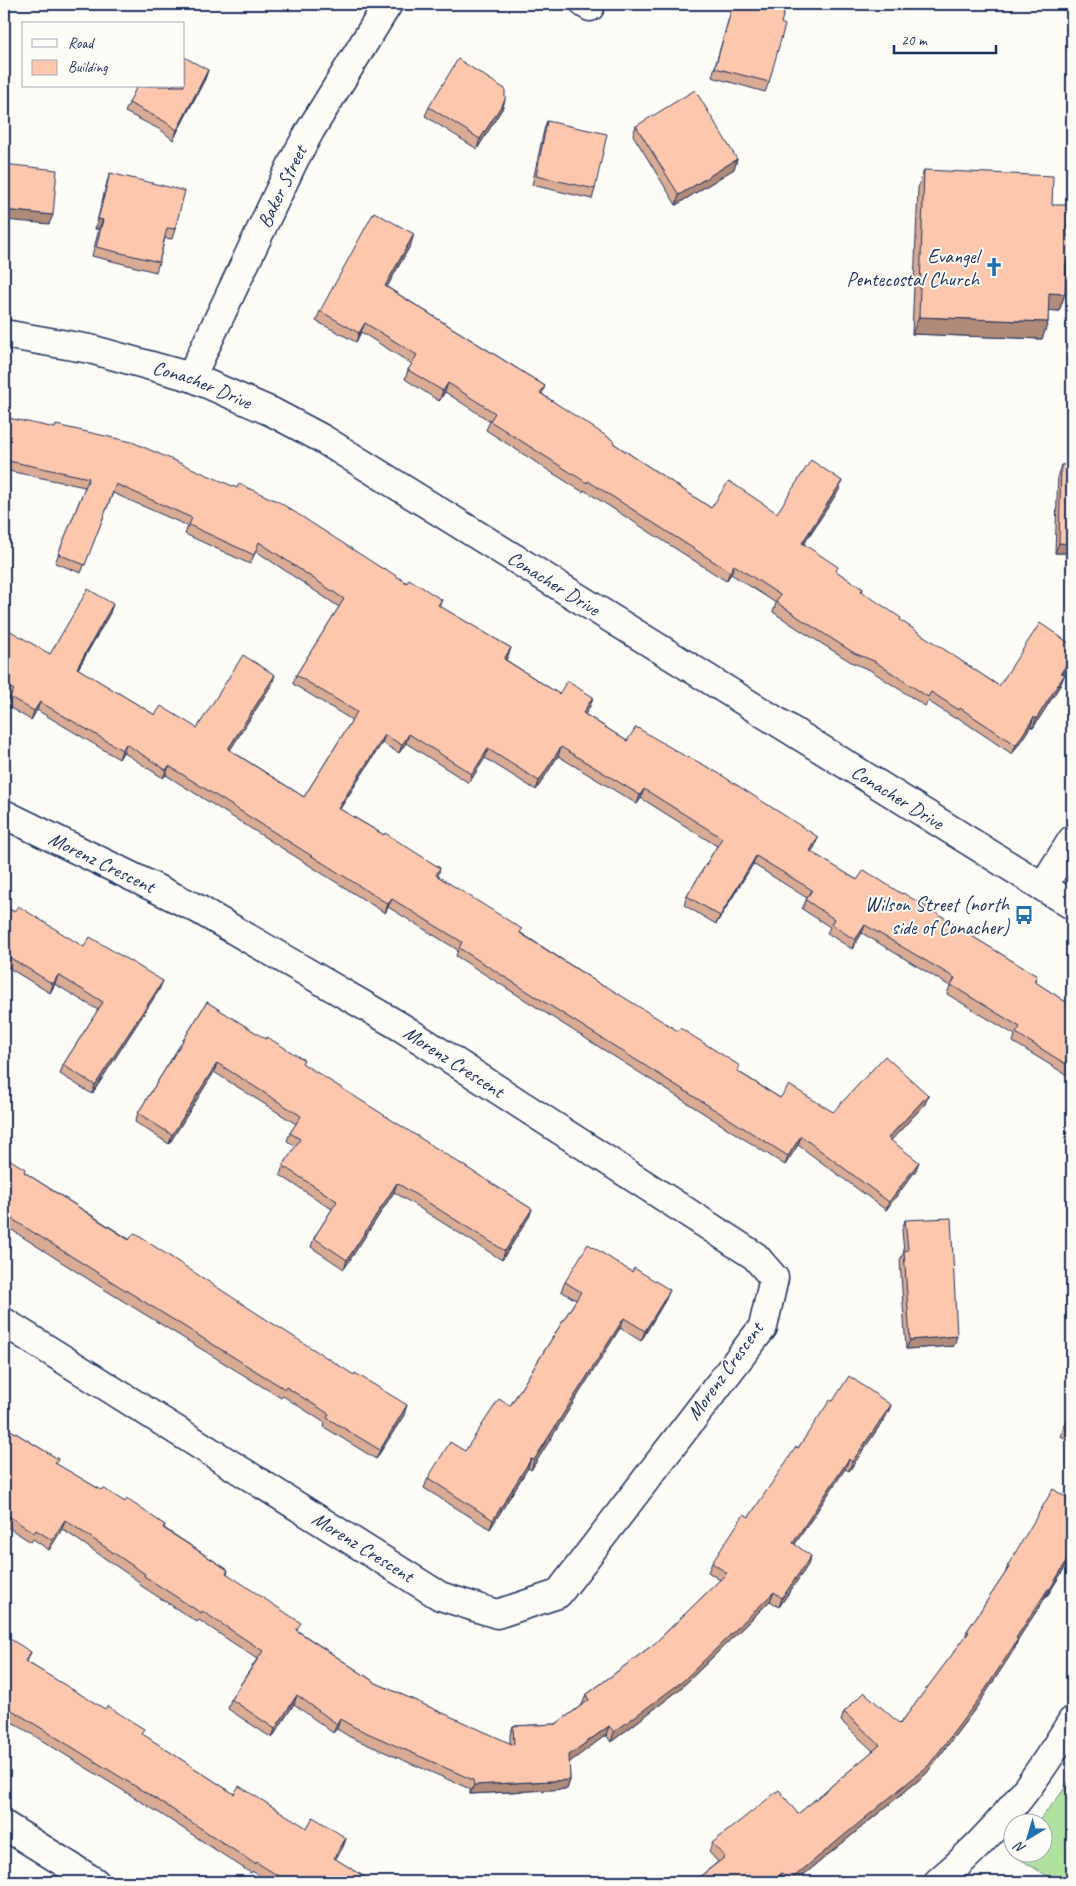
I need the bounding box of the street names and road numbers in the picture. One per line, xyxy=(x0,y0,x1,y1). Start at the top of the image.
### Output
street label: Baker Street xyxy=(251,139,313,232)
street label: Conacher Drive xyxy=(150,355,257,415)
street label: Conacher Drive xyxy=(503,545,606,622)
street label: Conacher Drive xyxy=(847,759,950,835)
street label: Morenz Crescent xyxy=(45,825,161,899)
street label: Morenz Crescent xyxy=(399,1020,511,1104)
street label: Morenz Crescent xyxy=(681,1315,770,1425)
street label: Morenz Crescent xyxy=(308,1506,420,1589)

